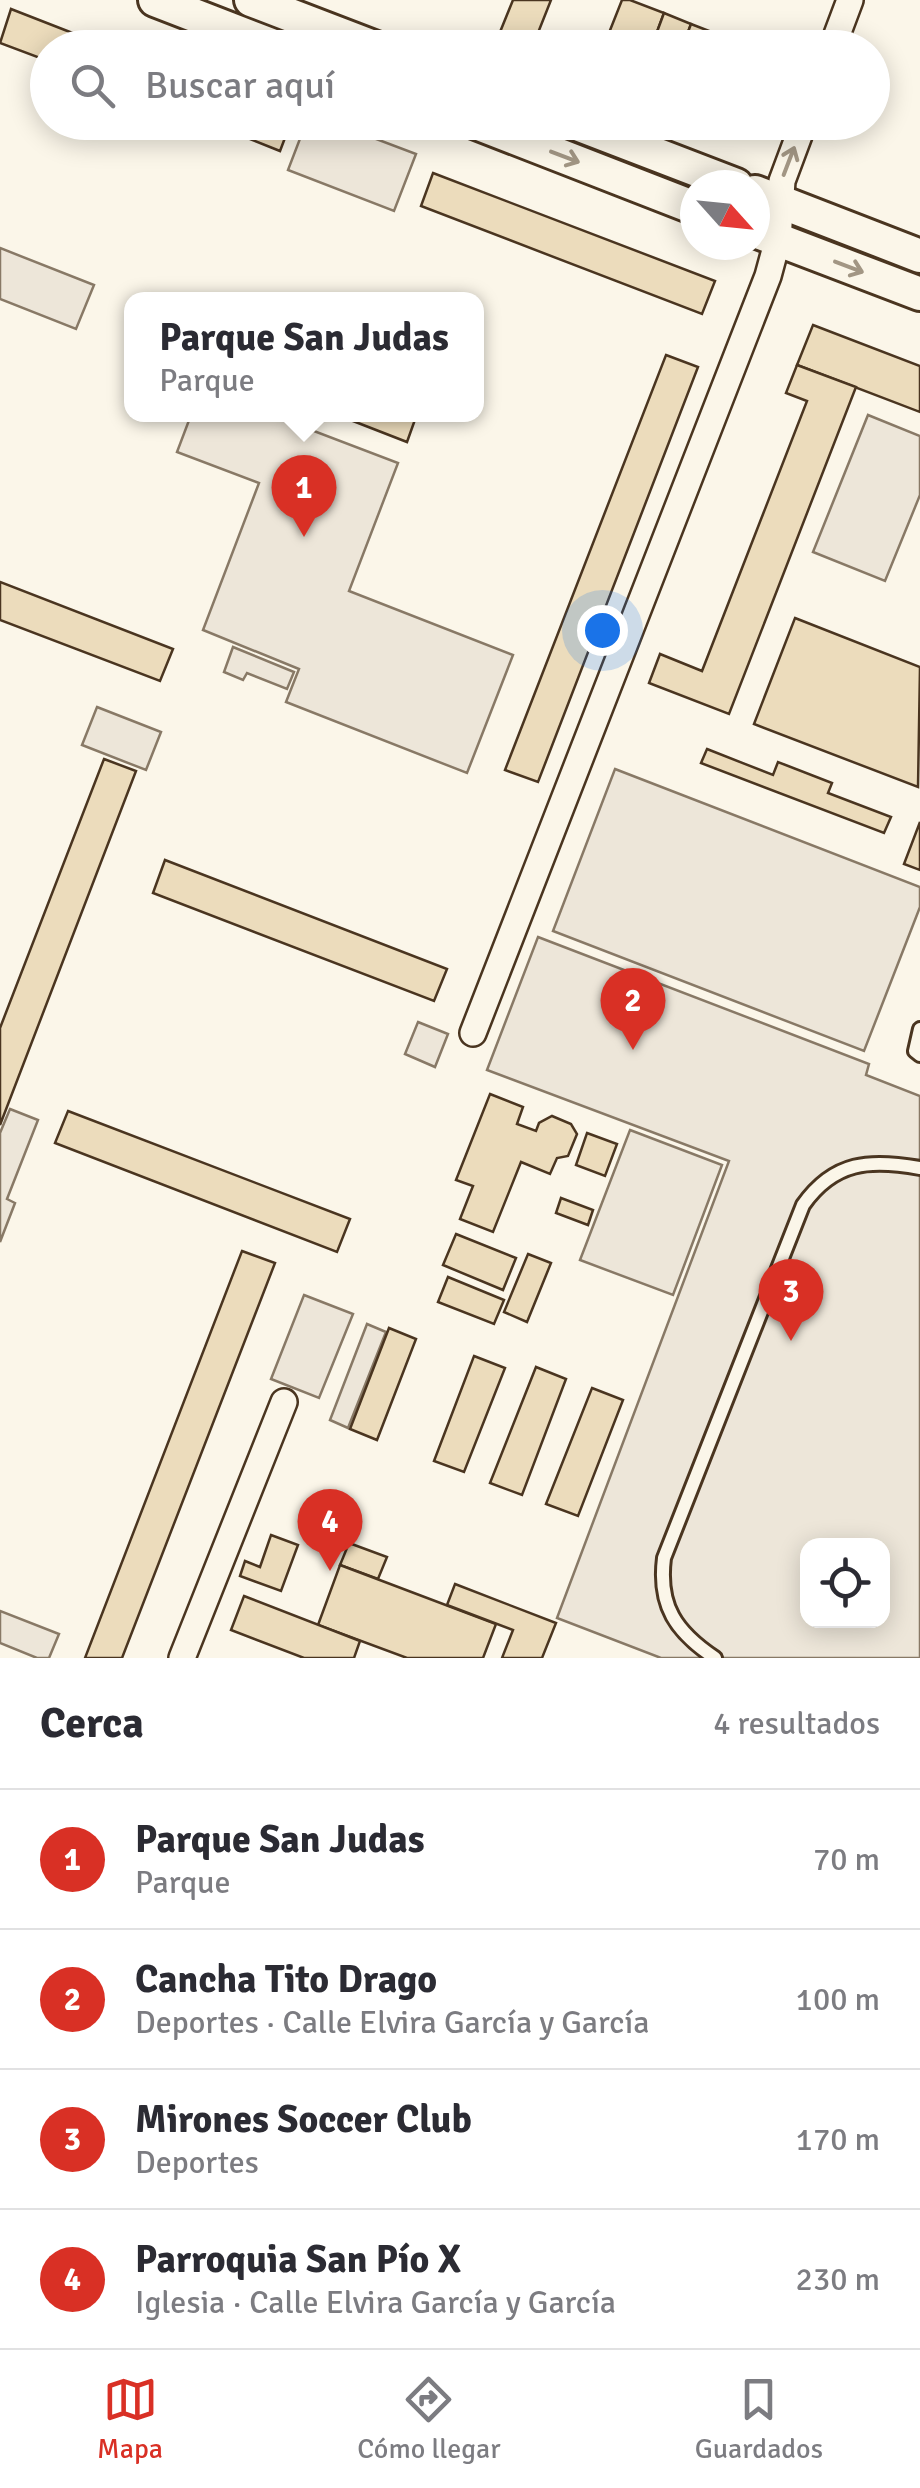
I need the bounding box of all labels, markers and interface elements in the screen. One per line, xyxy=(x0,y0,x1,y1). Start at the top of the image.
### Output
search box xyxy=(30,30,890,140)
icon: search xyxy=(65,58,120,113)
text: Buscar aquí xyxy=(145,62,335,109)
one-way arrow xyxy=(781,147,799,178)
one-way arrow xyxy=(549,150,579,168)
north arrow xyxy=(680,170,770,260)
one-way arrow xyxy=(833,259,863,277)
popup xyxy=(124,292,484,422)
text: Parque San Judas xyxy=(159,314,449,361)
text: Parque xyxy=(159,361,255,400)
pin: 1 xyxy=(272,454,336,537)
your location xyxy=(577,605,628,656)
pin: 2 xyxy=(600,968,666,1050)
pin: 3 xyxy=(758,1258,824,1341)
pin: 4 xyxy=(298,1488,362,1571)
map controls xyxy=(800,1538,890,1628)
button: locate xyxy=(800,1538,890,1628)
text: Cerca xyxy=(40,1698,144,1749)
text: 4 resultados xyxy=(713,1704,880,1743)
text: Parque San Judas xyxy=(135,1816,425,1863)
text: 1 xyxy=(64,1840,81,1879)
text: 70 m xyxy=(813,1840,880,1879)
text: Parque xyxy=(135,1863,231,1902)
text: Cancha Tito Drago xyxy=(135,1956,437,2003)
text: 2 xyxy=(64,1980,81,2019)
text: 100 m xyxy=(796,1980,880,2019)
text: Deportes · Calle Elvira García y García xyxy=(135,2003,649,2042)
text: Mirones Soccer Club xyxy=(135,2096,472,2143)
text: 3 xyxy=(64,2120,81,2159)
text: 170 m xyxy=(796,2120,880,2159)
text: Deportes xyxy=(135,2143,259,2182)
text: Parroquia San Pío X xyxy=(135,2236,461,2283)
text: 4 xyxy=(64,2260,81,2299)
text: 230 m xyxy=(796,2260,880,2299)
text: Iglesia · Calle Elvira García y García xyxy=(135,2283,616,2322)
tab: Mapa xyxy=(97,2372,163,2466)
tab: Cómo llegar xyxy=(357,2372,501,2466)
tab: Guardados xyxy=(695,2372,823,2466)

